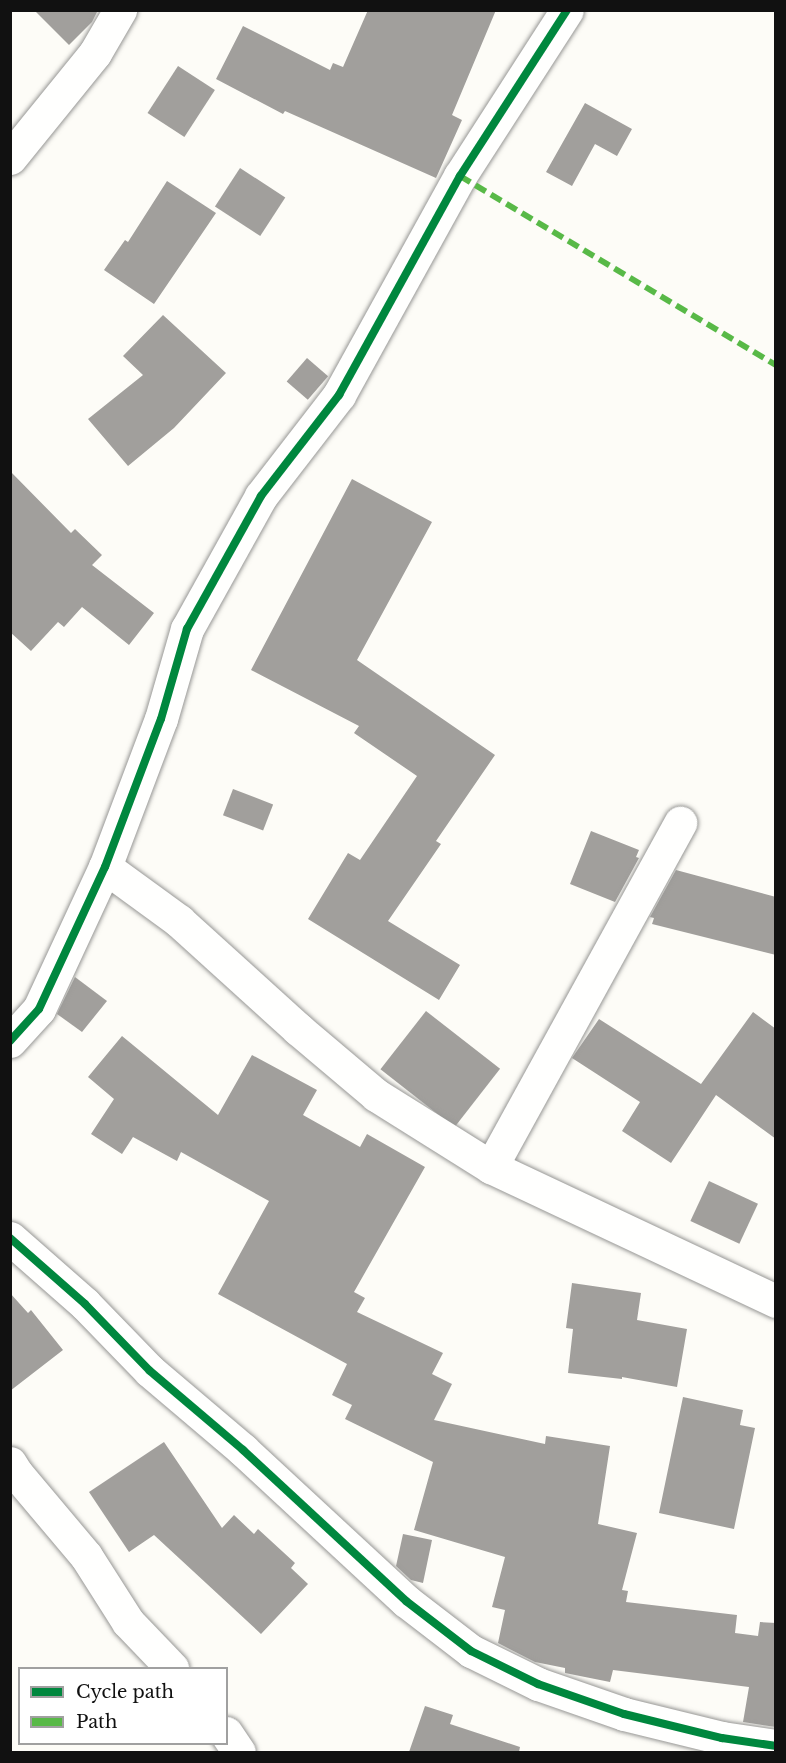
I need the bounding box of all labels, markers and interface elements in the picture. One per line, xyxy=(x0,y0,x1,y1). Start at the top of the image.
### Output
legend xyxy=(18,1667,228,1745)
text: Cycle path xyxy=(76,1681,174,1703)
text: Path xyxy=(76,1711,117,1733)

